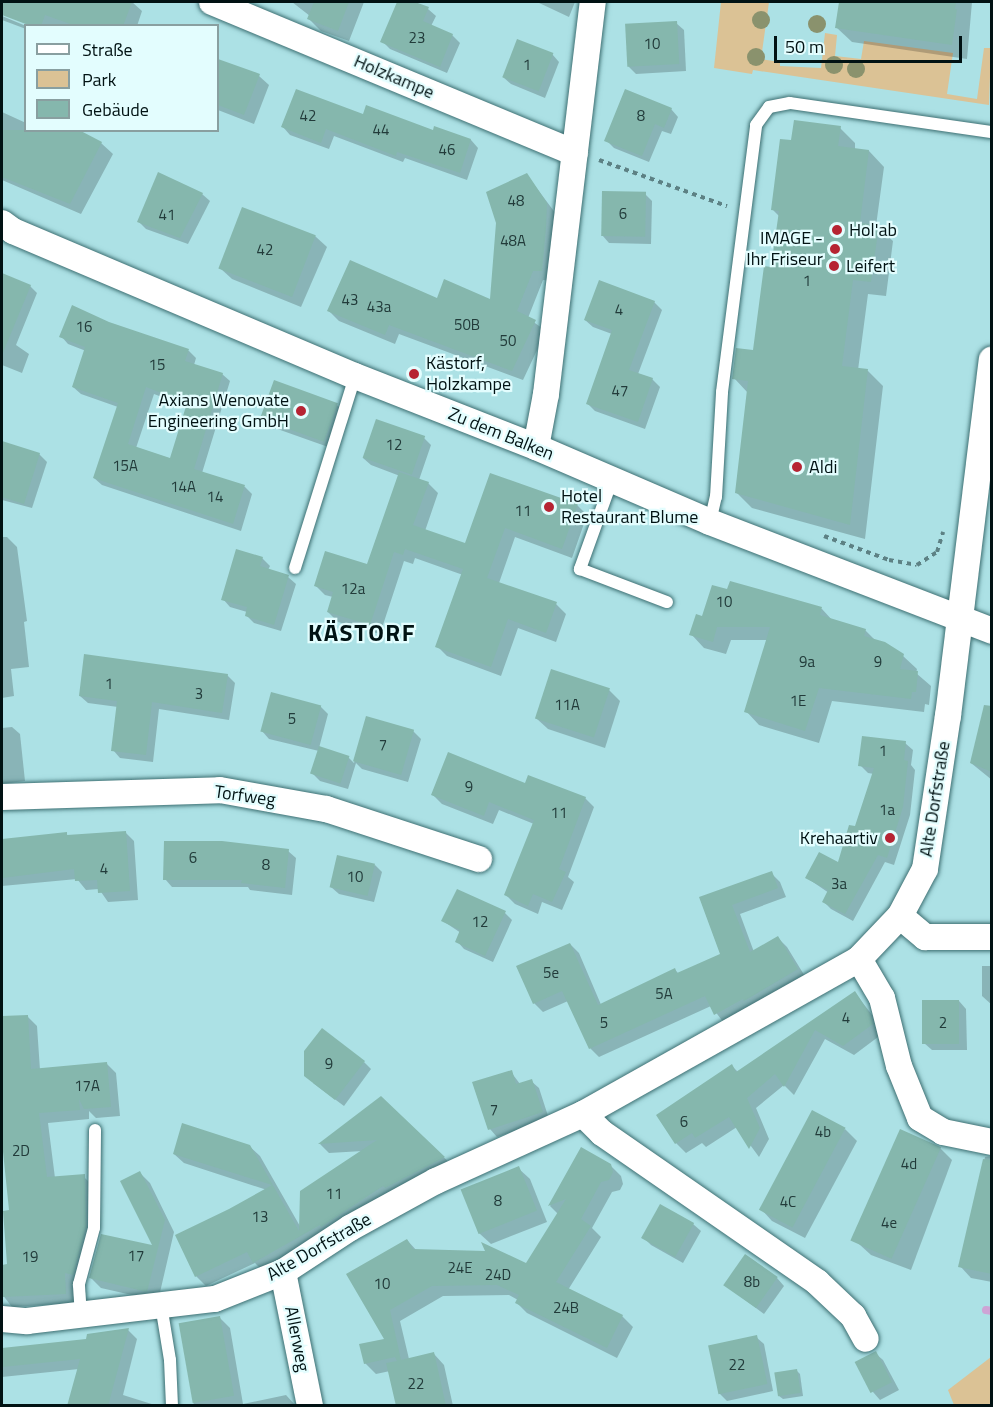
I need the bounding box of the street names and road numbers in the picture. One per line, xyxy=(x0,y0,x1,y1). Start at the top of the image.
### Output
street label: Holzkampe xyxy=(351,50,437,104)
street label: Zu dem Balken xyxy=(445,403,557,465)
street label: Alte Dorfstraße xyxy=(915,740,955,858)
street label: Torfweg xyxy=(213,781,277,811)
street label: Alte Dorfstraße xyxy=(263,1208,375,1286)
street label: Allerweg xyxy=(280,1304,314,1374)

